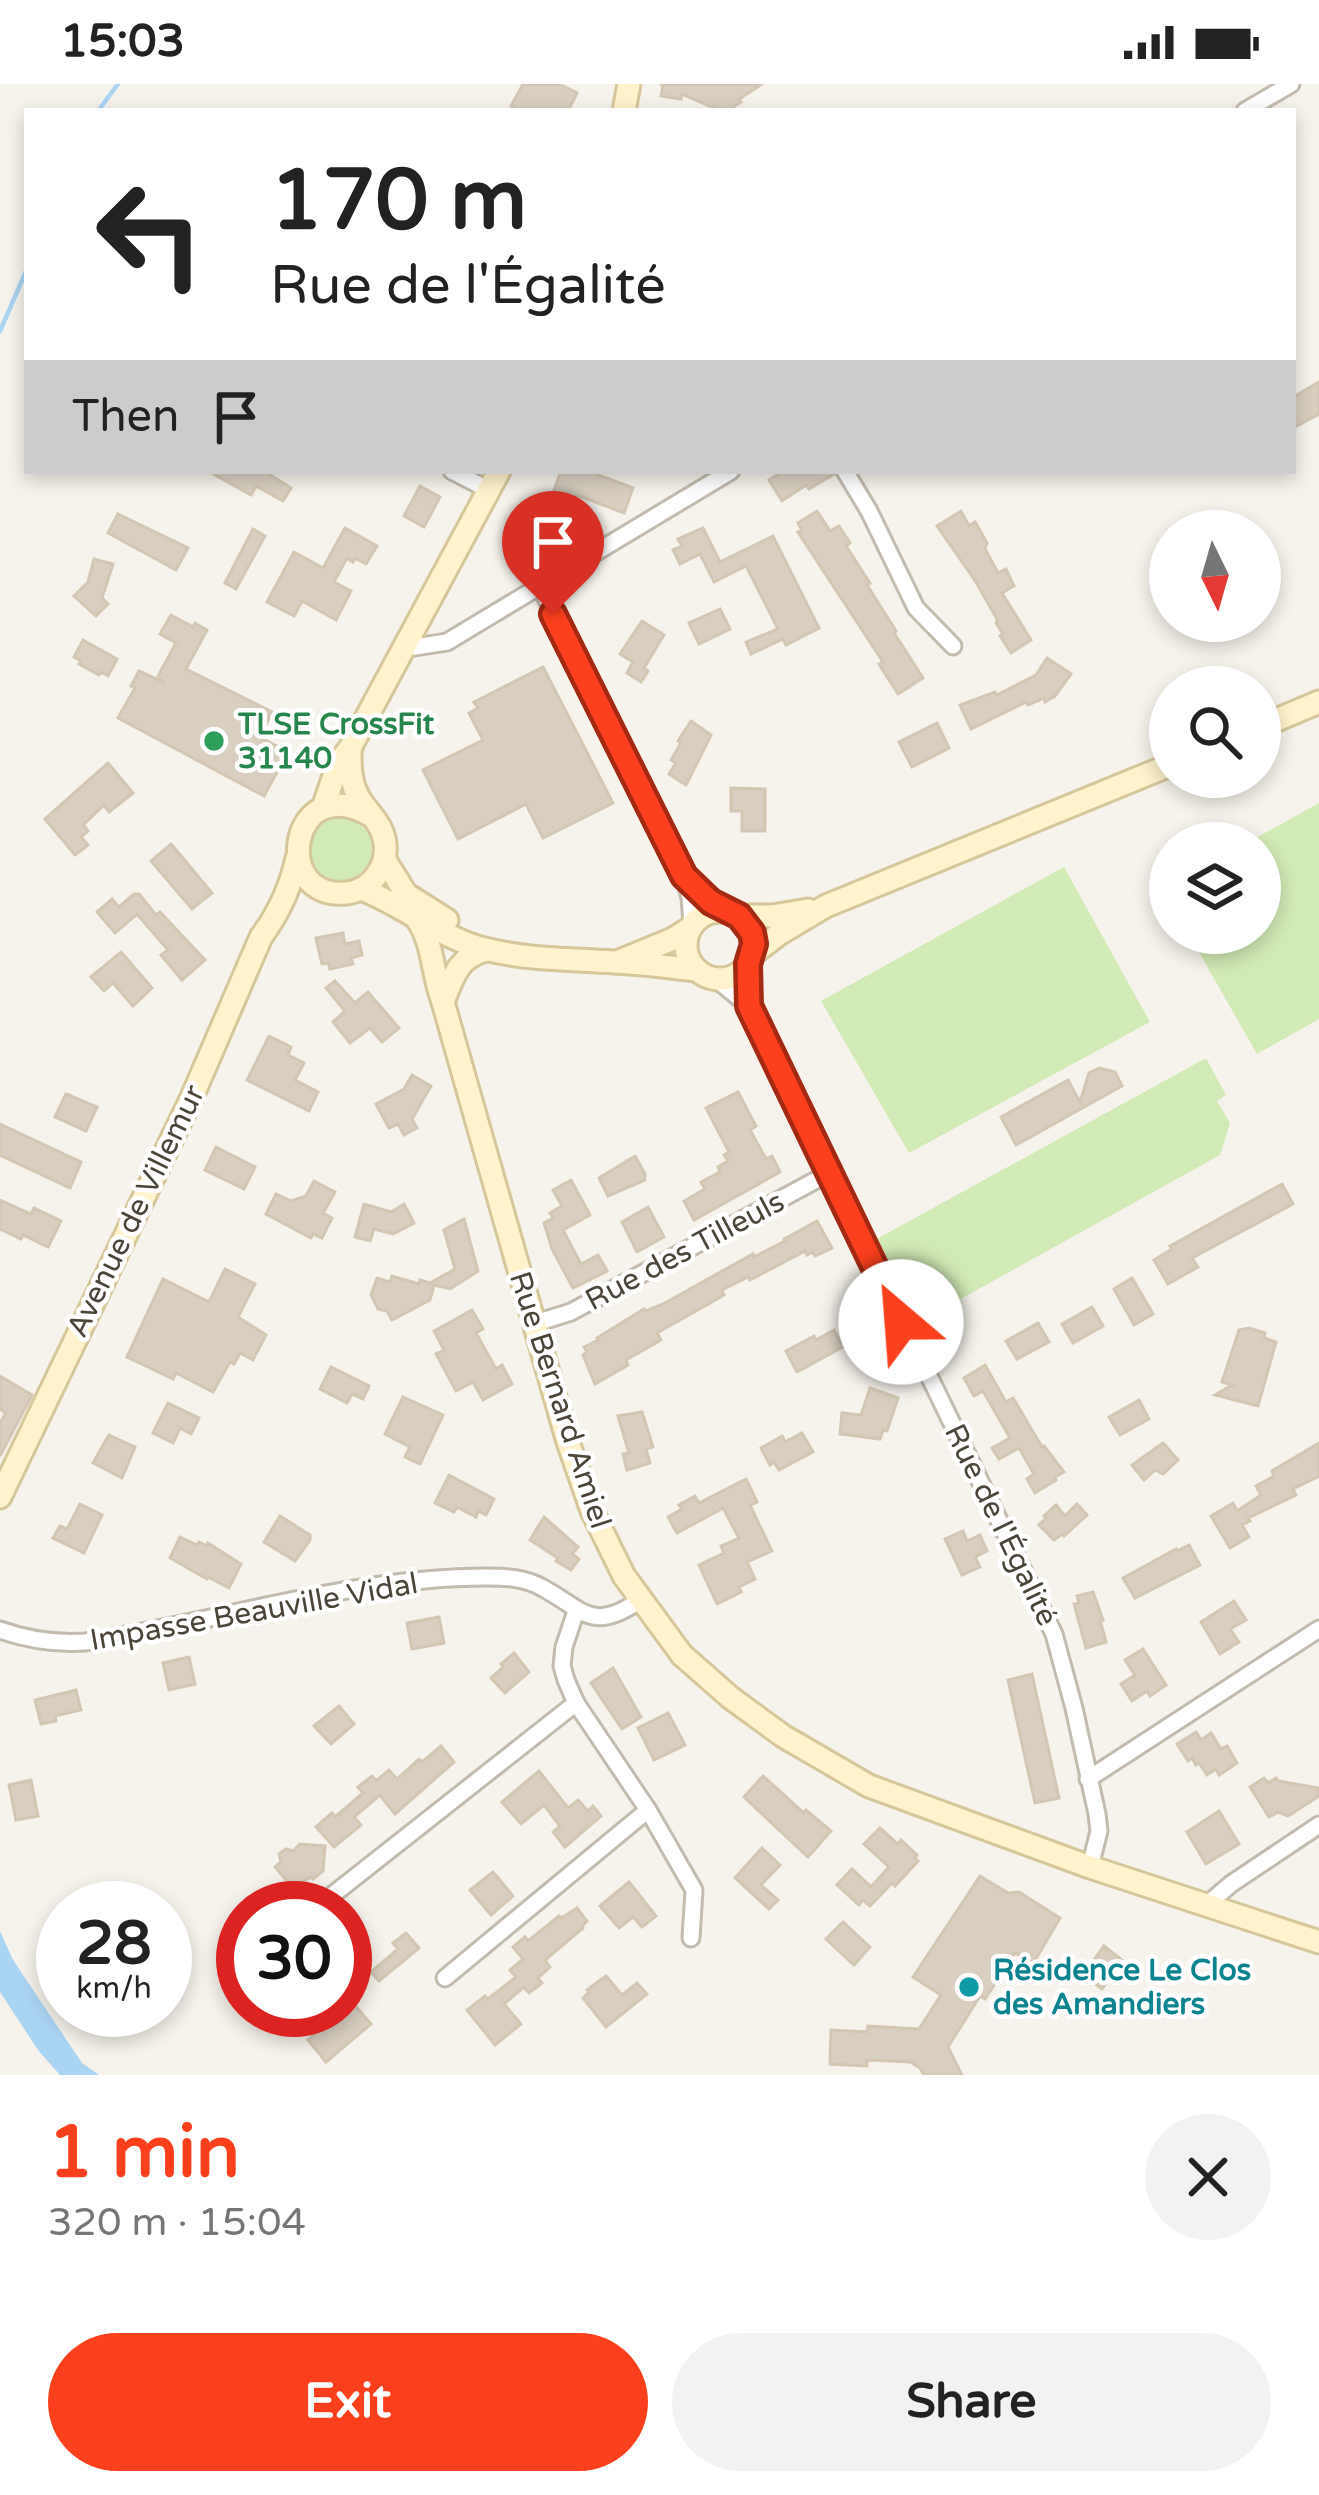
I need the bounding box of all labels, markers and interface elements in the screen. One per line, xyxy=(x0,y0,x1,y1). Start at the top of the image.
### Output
text: 15:03 xyxy=(60,15,185,69)
text: 170 m xyxy=(270,151,527,252)
icon: left xyxy=(72,156,228,312)
text: Rue de l'Égalité xyxy=(270,253,666,318)
icon: arrive xyxy=(203,384,269,450)
text: Then xyxy=(72,390,179,444)
pin xyxy=(502,491,604,614)
icon: arrive xyxy=(520,509,586,575)
north arrow xyxy=(1149,510,1281,642)
map controls xyxy=(1149,510,1281,954)
button: search xyxy=(1149,666,1281,798)
place label: TLSE CrossFit 31140 xyxy=(237,706,435,777)
marker: TLSE CrossFit 31140 xyxy=(201,728,227,754)
button: layers xyxy=(1149,822,1281,954)
street label: Avenue de Villemur xyxy=(59,1078,213,1343)
street label: Rue des Tilleuls xyxy=(579,1183,791,1319)
position arrow xyxy=(838,1259,964,1385)
street label: Rue Bernard Amiel xyxy=(501,1267,619,1533)
street label: Rue de l'Égalité xyxy=(936,1418,1066,1632)
street label: Impasse Beauville Vidal xyxy=(87,1565,421,1659)
speed limit sign: 30 xyxy=(216,1881,372,2037)
text: 28 xyxy=(76,1908,152,1980)
place label: Résidence Le Clos des Amandiers xyxy=(993,1952,1251,2023)
text: km/h xyxy=(76,1970,152,2007)
marker: Résidence Le Clos des Amandiers xyxy=(956,1974,982,2000)
text: 1 min xyxy=(48,2110,240,2197)
button: close xyxy=(1145,2114,1271,2240)
text: 320 m · 15:04 xyxy=(48,2199,306,2246)
button: Exit xyxy=(48,2333,648,2471)
button: Share xyxy=(672,2333,1271,2471)

